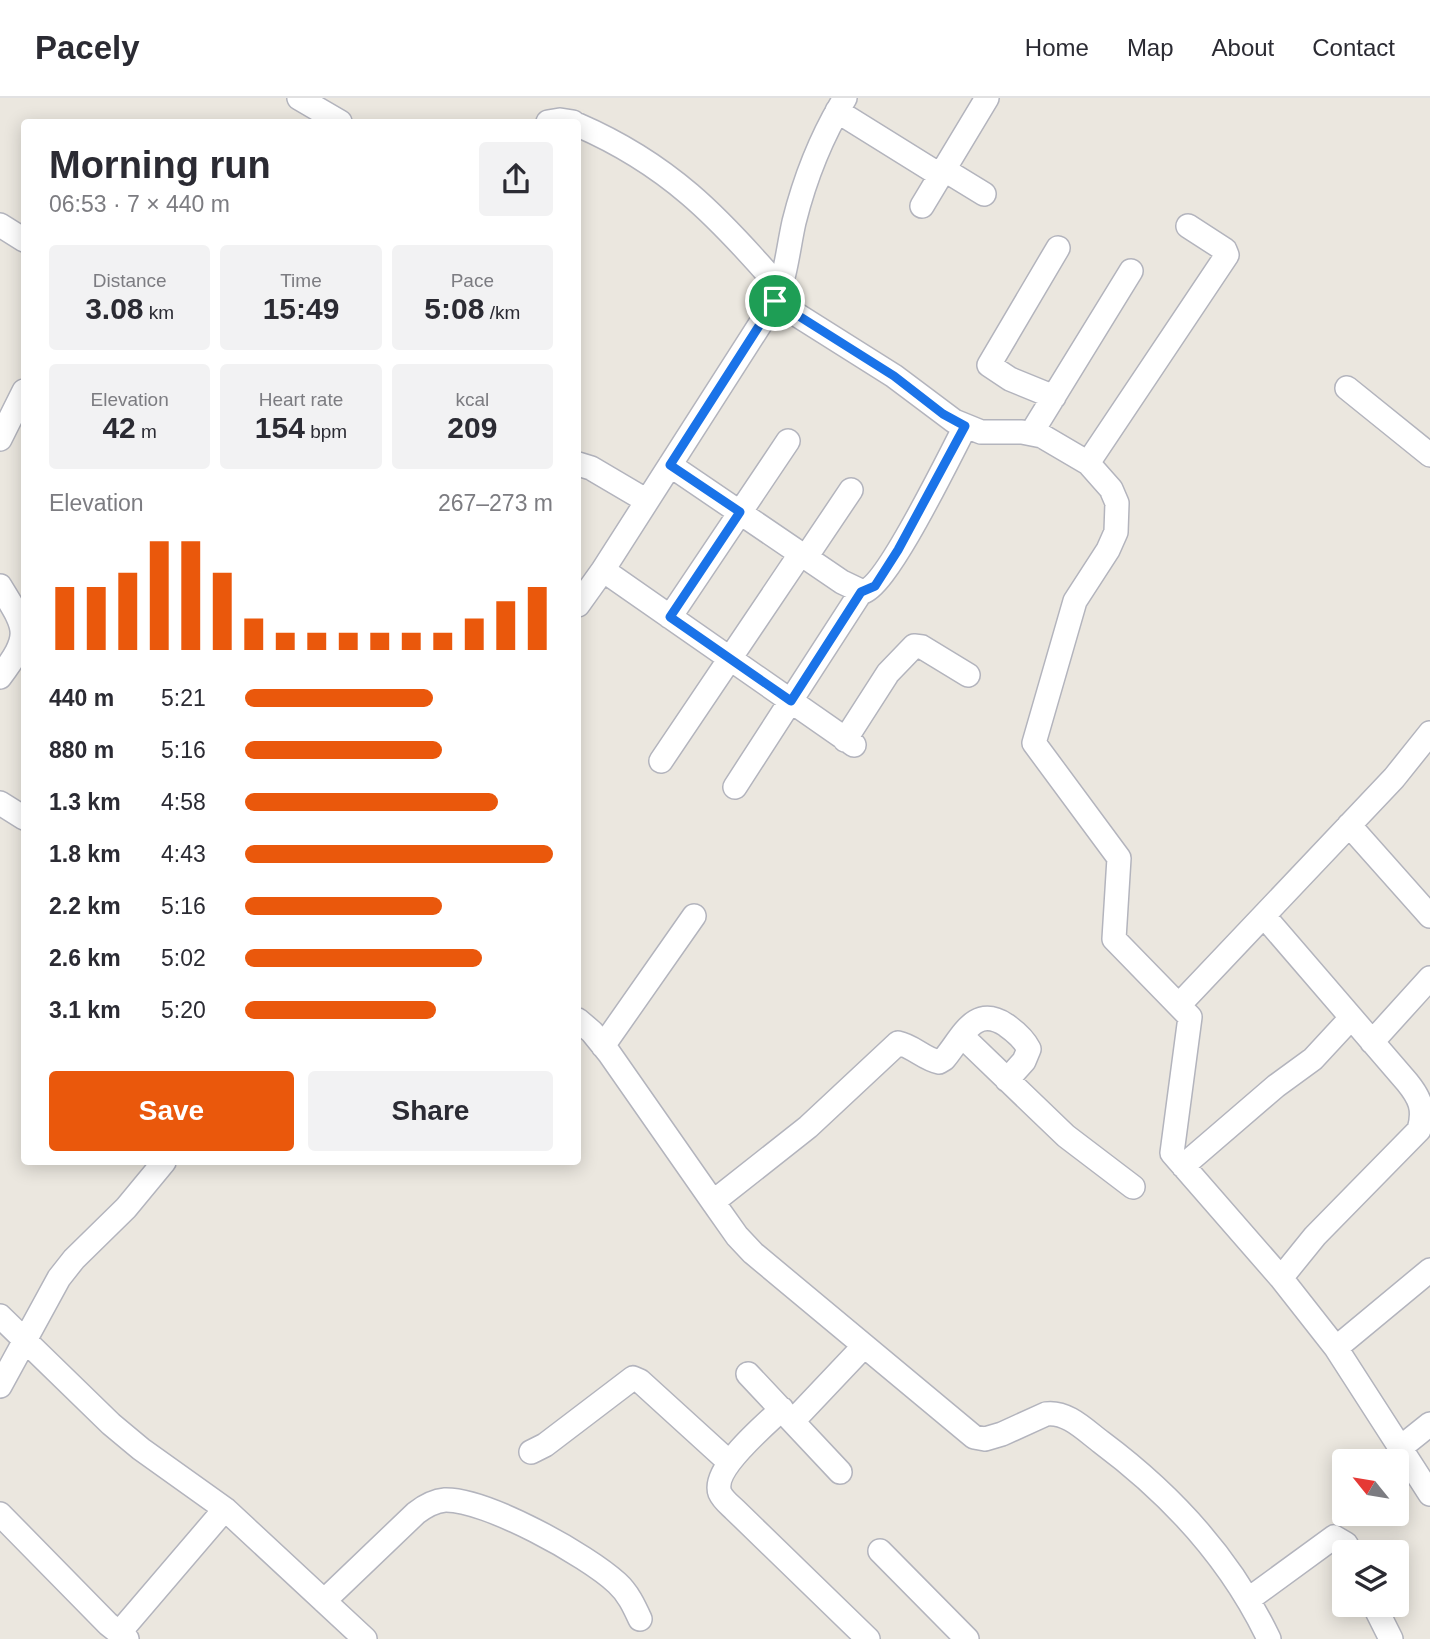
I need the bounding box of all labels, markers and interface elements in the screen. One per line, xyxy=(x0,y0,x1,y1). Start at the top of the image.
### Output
text: Pacely xyxy=(35,29,140,66)
text: Home xyxy=(1025,34,1089,61)
text: Map xyxy=(1127,34,1174,61)
text: About xyxy=(1212,34,1274,61)
text: Contact xyxy=(1312,34,1395,61)
button: share xyxy=(479,142,553,216)
text: Morning run xyxy=(49,144,271,186)
text: 06:53 · 7 × 440 m xyxy=(49,191,230,217)
text: Distance xyxy=(93,270,167,291)
text: Time xyxy=(280,270,322,291)
text: Pace xyxy=(451,270,494,291)
pin xyxy=(745,271,805,331)
icon: arrive xyxy=(756,282,794,320)
text: 3.08 xyxy=(85,292,144,325)
text: 15:49 xyxy=(263,292,339,325)
text: 5:08 xyxy=(424,292,484,325)
text: km xyxy=(144,302,174,323)
text: /km xyxy=(484,302,520,323)
text: Elevation xyxy=(91,389,169,410)
text: Heart rate xyxy=(259,389,343,410)
text: kcal xyxy=(455,389,489,410)
text: 42 xyxy=(102,411,136,444)
text: 154 xyxy=(255,411,305,444)
text: 209 xyxy=(447,411,497,444)
text: m xyxy=(136,421,157,442)
text: bpm xyxy=(305,421,347,442)
text: Elevation xyxy=(49,490,144,516)
text: 267–273 m xyxy=(438,490,553,516)
text: 440 m xyxy=(49,685,114,711)
text: 5:21 xyxy=(161,685,206,711)
text: 880 m xyxy=(49,737,114,763)
text: 5:16 xyxy=(161,737,206,763)
text: 1.3 km xyxy=(49,789,121,815)
text: 4:58 xyxy=(161,789,206,815)
text: 1.8 km xyxy=(49,841,121,867)
text: 4:43 xyxy=(161,841,206,867)
text: 2.2 km xyxy=(49,893,121,919)
text: 5:16 xyxy=(161,893,206,919)
text: 2.6 km xyxy=(49,945,121,971)
text: 5:02 xyxy=(161,945,206,971)
text: 3.1 km xyxy=(49,997,121,1023)
text: 5:20 xyxy=(161,997,206,1023)
button: Save xyxy=(49,1071,294,1151)
button: Share xyxy=(308,1071,553,1151)
north arrow xyxy=(1332,1449,1409,1526)
map controls xyxy=(1332,1449,1409,1617)
button: layers xyxy=(1332,1540,1409,1617)

